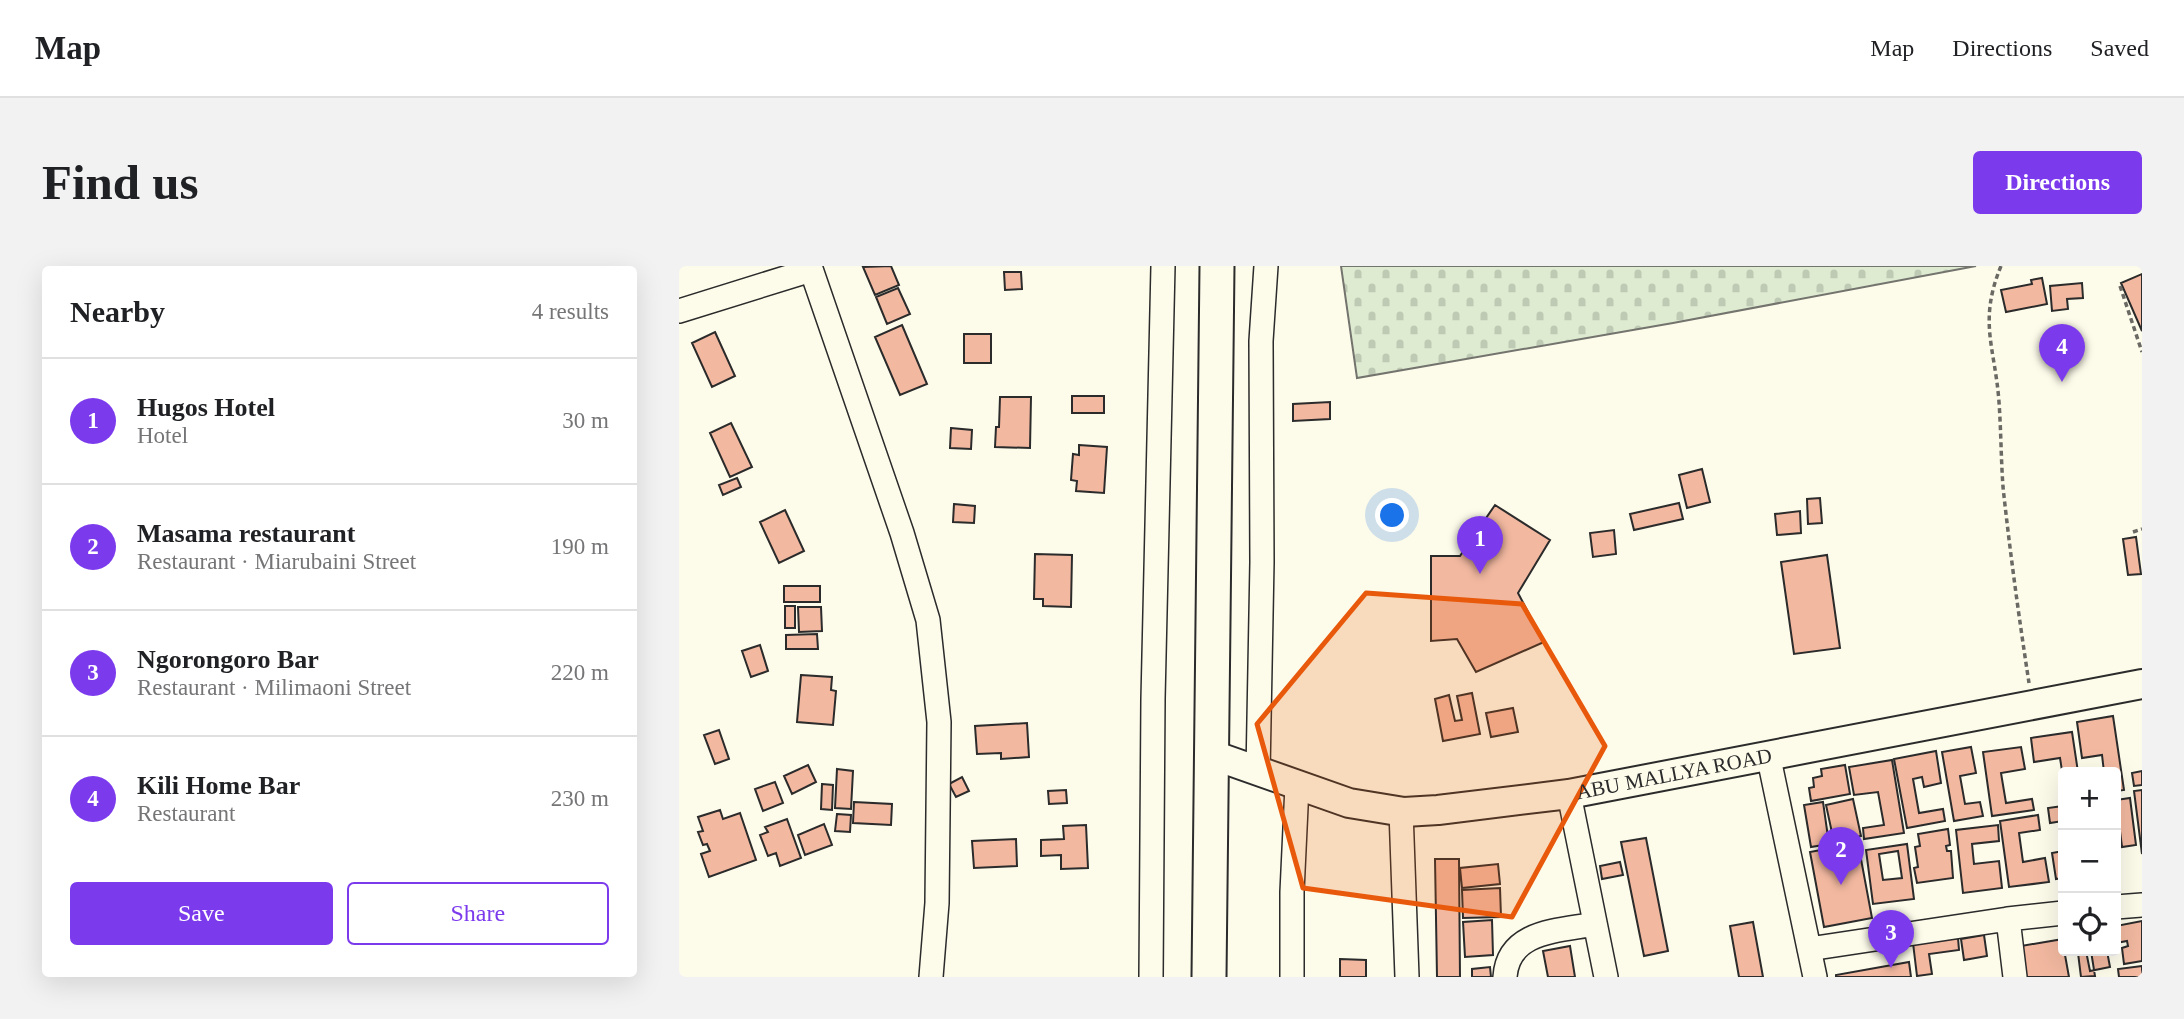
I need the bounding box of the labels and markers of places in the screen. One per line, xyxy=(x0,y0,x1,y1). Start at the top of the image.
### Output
pin: 4 xyxy=(2039,324,2085,382)
pin: 1 xyxy=(1457,516,1503,574)
pin: 2 xyxy=(1818,827,1864,885)
pin: 3 xyxy=(1868,910,1914,968)

